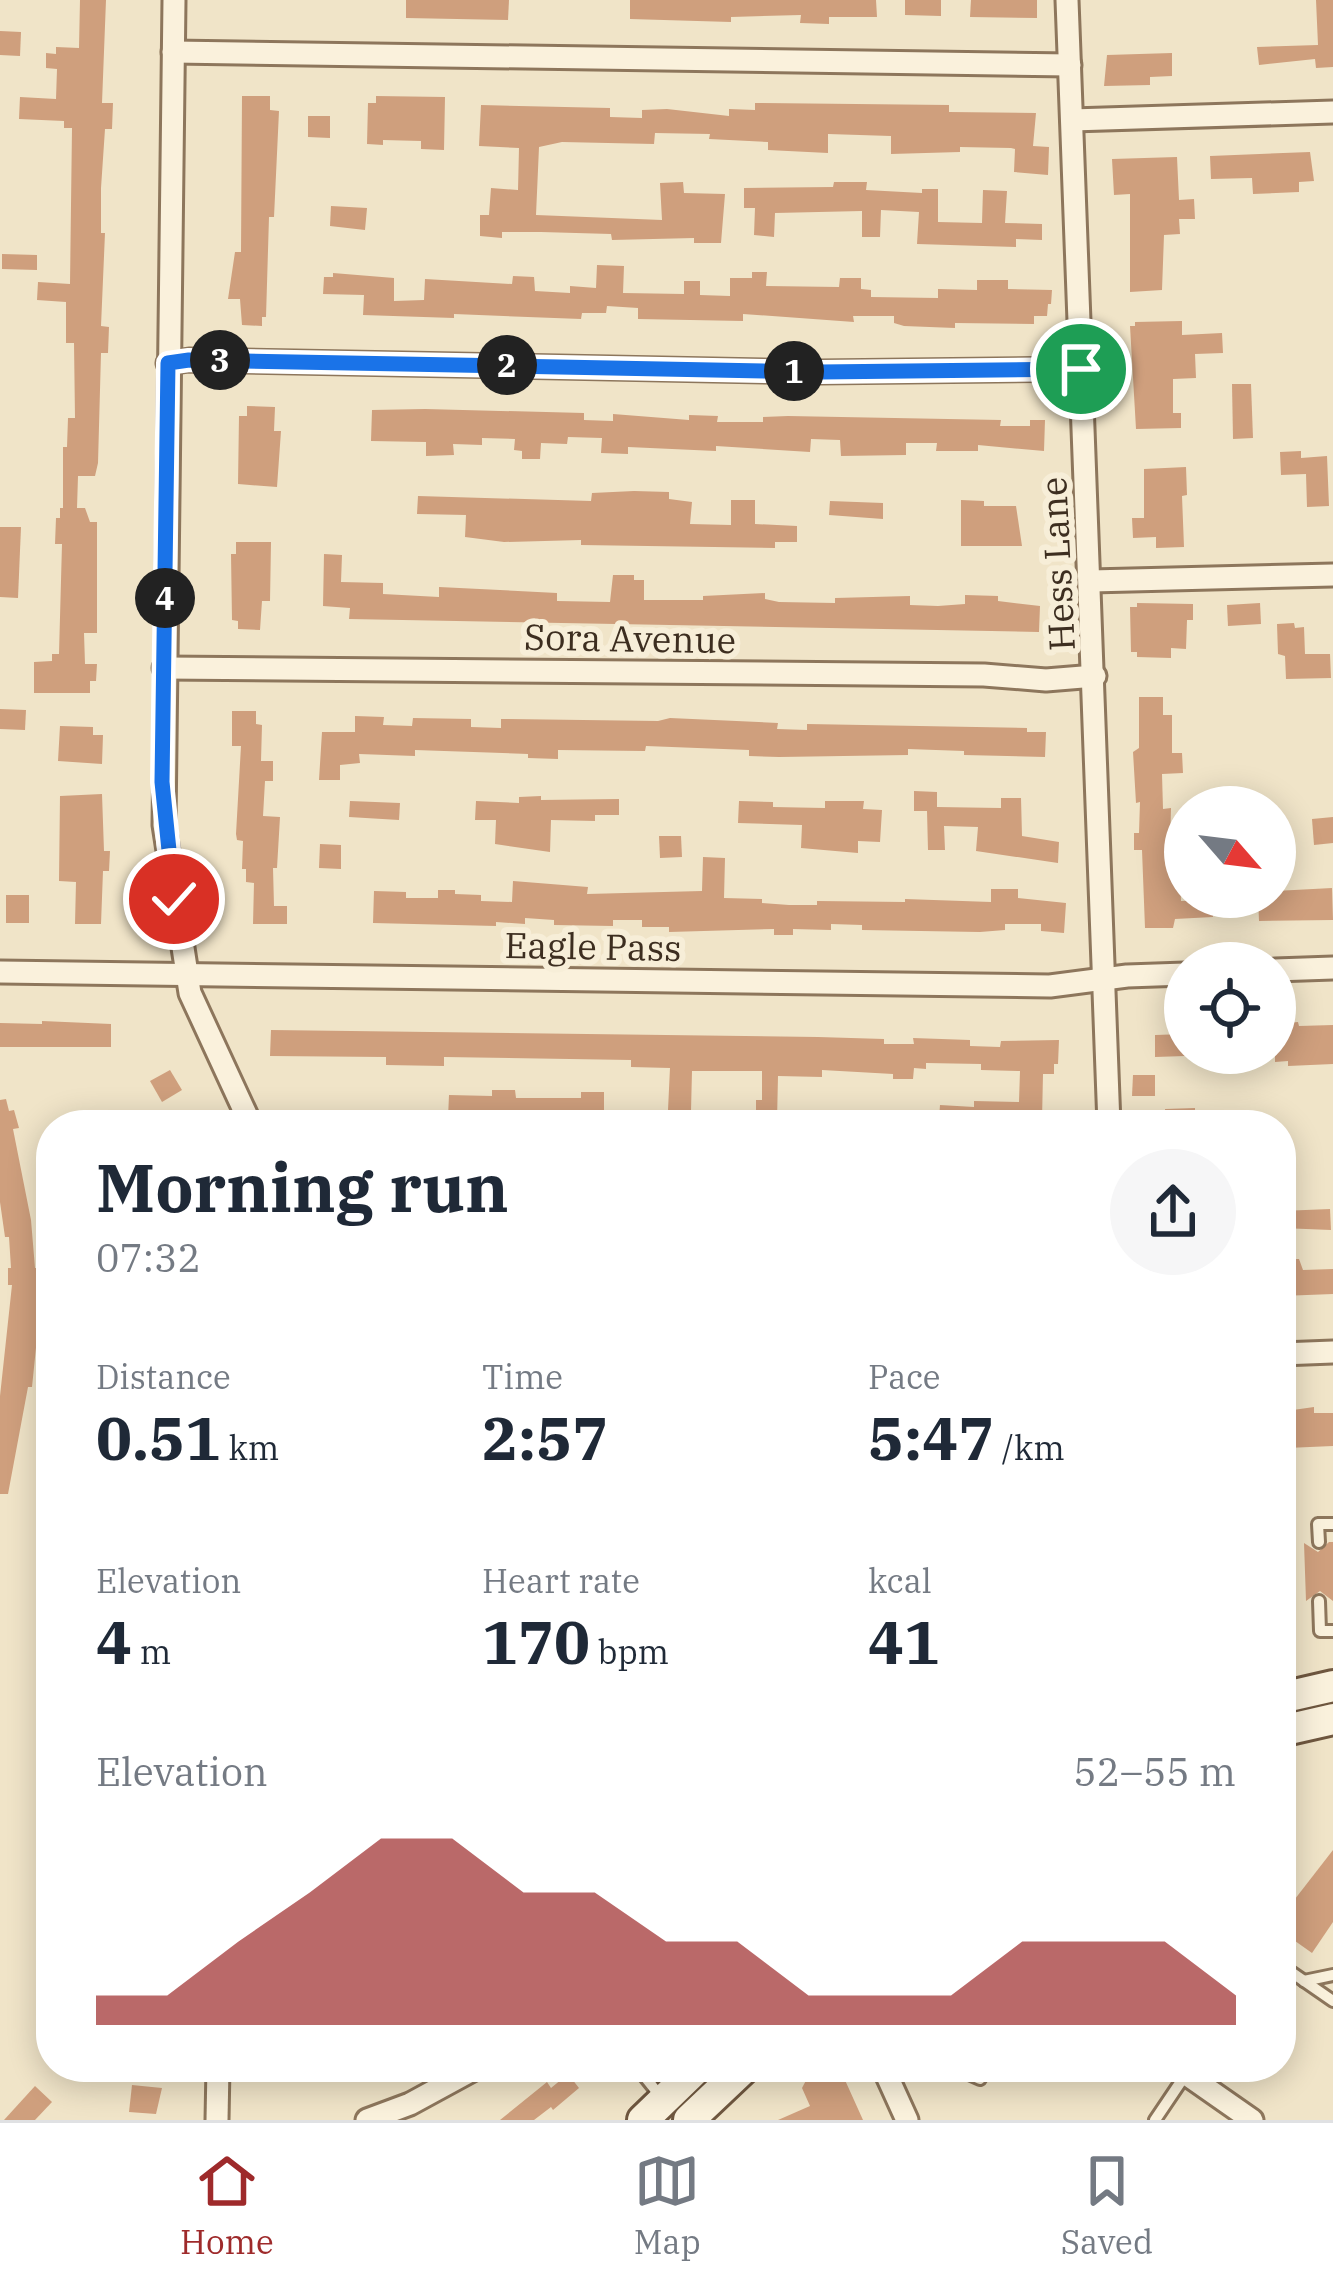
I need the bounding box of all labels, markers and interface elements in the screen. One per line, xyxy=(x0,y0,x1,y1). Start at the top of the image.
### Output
pin xyxy=(1030,318,1132,420)
pin: 3 xyxy=(190,330,250,390)
pin: 2 xyxy=(477,335,537,395)
icon: arrive xyxy=(1048,336,1114,402)
text: 3 xyxy=(210,338,230,381)
pin: 1 xyxy=(764,341,824,401)
text: 2 xyxy=(497,343,517,386)
text: 1 xyxy=(784,349,804,392)
street label: Hess Lane xyxy=(1029,476,1085,652)
pin: 4 xyxy=(135,568,195,628)
text: 4 xyxy=(155,576,175,619)
street label: Sora Avenue xyxy=(524,613,736,663)
north arrow xyxy=(1164,786,1296,918)
map controls xyxy=(1164,786,1296,1074)
pin xyxy=(123,848,225,950)
icon: check xyxy=(141,866,207,932)
street label: Eagle Pass xyxy=(504,921,682,971)
button: locate xyxy=(1164,942,1296,1074)
text: Morning run xyxy=(96,1144,509,1230)
button: share xyxy=(1110,1149,1236,1275)
text: 07:32 xyxy=(96,1232,201,1283)
text: Distance xyxy=(96,1355,231,1398)
text: Time xyxy=(482,1355,563,1398)
text: Pace xyxy=(868,1355,941,1398)
text: 0.51 xyxy=(96,1398,221,1477)
text: 2:57 xyxy=(482,1398,608,1477)
text: 5:47 xyxy=(868,1398,994,1477)
text: km xyxy=(221,1426,279,1469)
text: /km xyxy=(994,1426,1065,1469)
text: Elevation xyxy=(96,1559,241,1602)
text: Heart rate xyxy=(482,1559,640,1602)
text: kcal xyxy=(868,1559,932,1602)
text: 4 xyxy=(96,1602,132,1681)
text: 170 xyxy=(482,1602,590,1681)
text: 41 xyxy=(868,1602,940,1681)
text: m xyxy=(132,1630,171,1673)
text: bpm xyxy=(590,1630,669,1673)
text: Elevation xyxy=(96,1746,268,1797)
text: 52–55 m xyxy=(1073,1746,1236,1797)
tab: Home xyxy=(180,2148,274,2263)
tab: Map xyxy=(634,2148,701,2263)
tab: Saved xyxy=(1061,2148,1153,2263)

